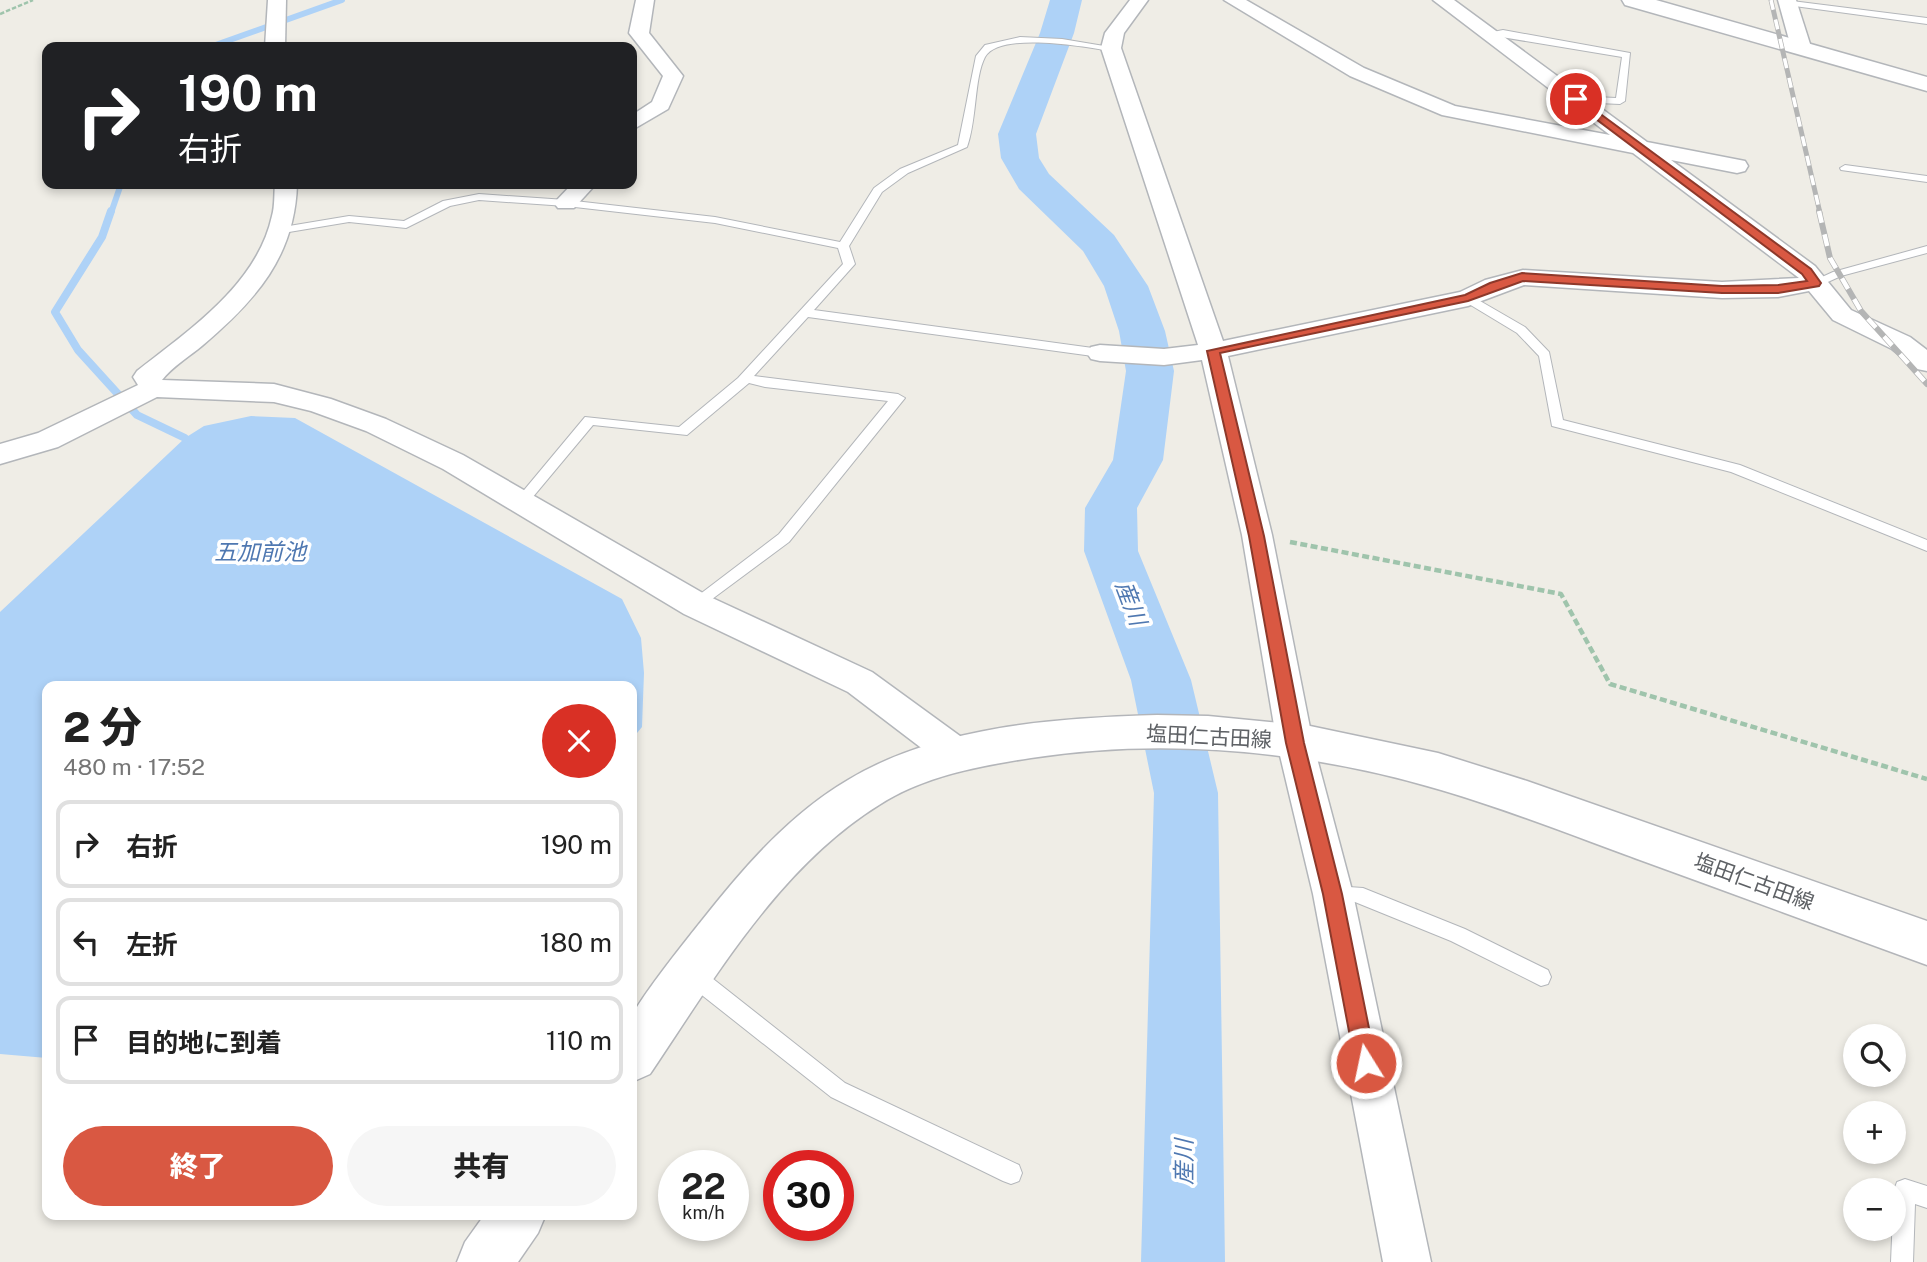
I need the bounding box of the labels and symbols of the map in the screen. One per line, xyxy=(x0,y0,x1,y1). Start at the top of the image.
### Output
pin xyxy=(1546,69,1606,129)
water label: 五加前池 xyxy=(214,538,308,565)
water label: 産川 xyxy=(1111,577,1153,632)
street label: 塩田仁古田線 xyxy=(1145,721,1273,752)
street label: 塩田仁古田線 xyxy=(1691,848,1818,915)
position arrow xyxy=(1329,1026,1403,1100)
water label: 産川 xyxy=(1170,1136,1197,1185)
speed limit sign: 30 xyxy=(763,1150,854,1241)

